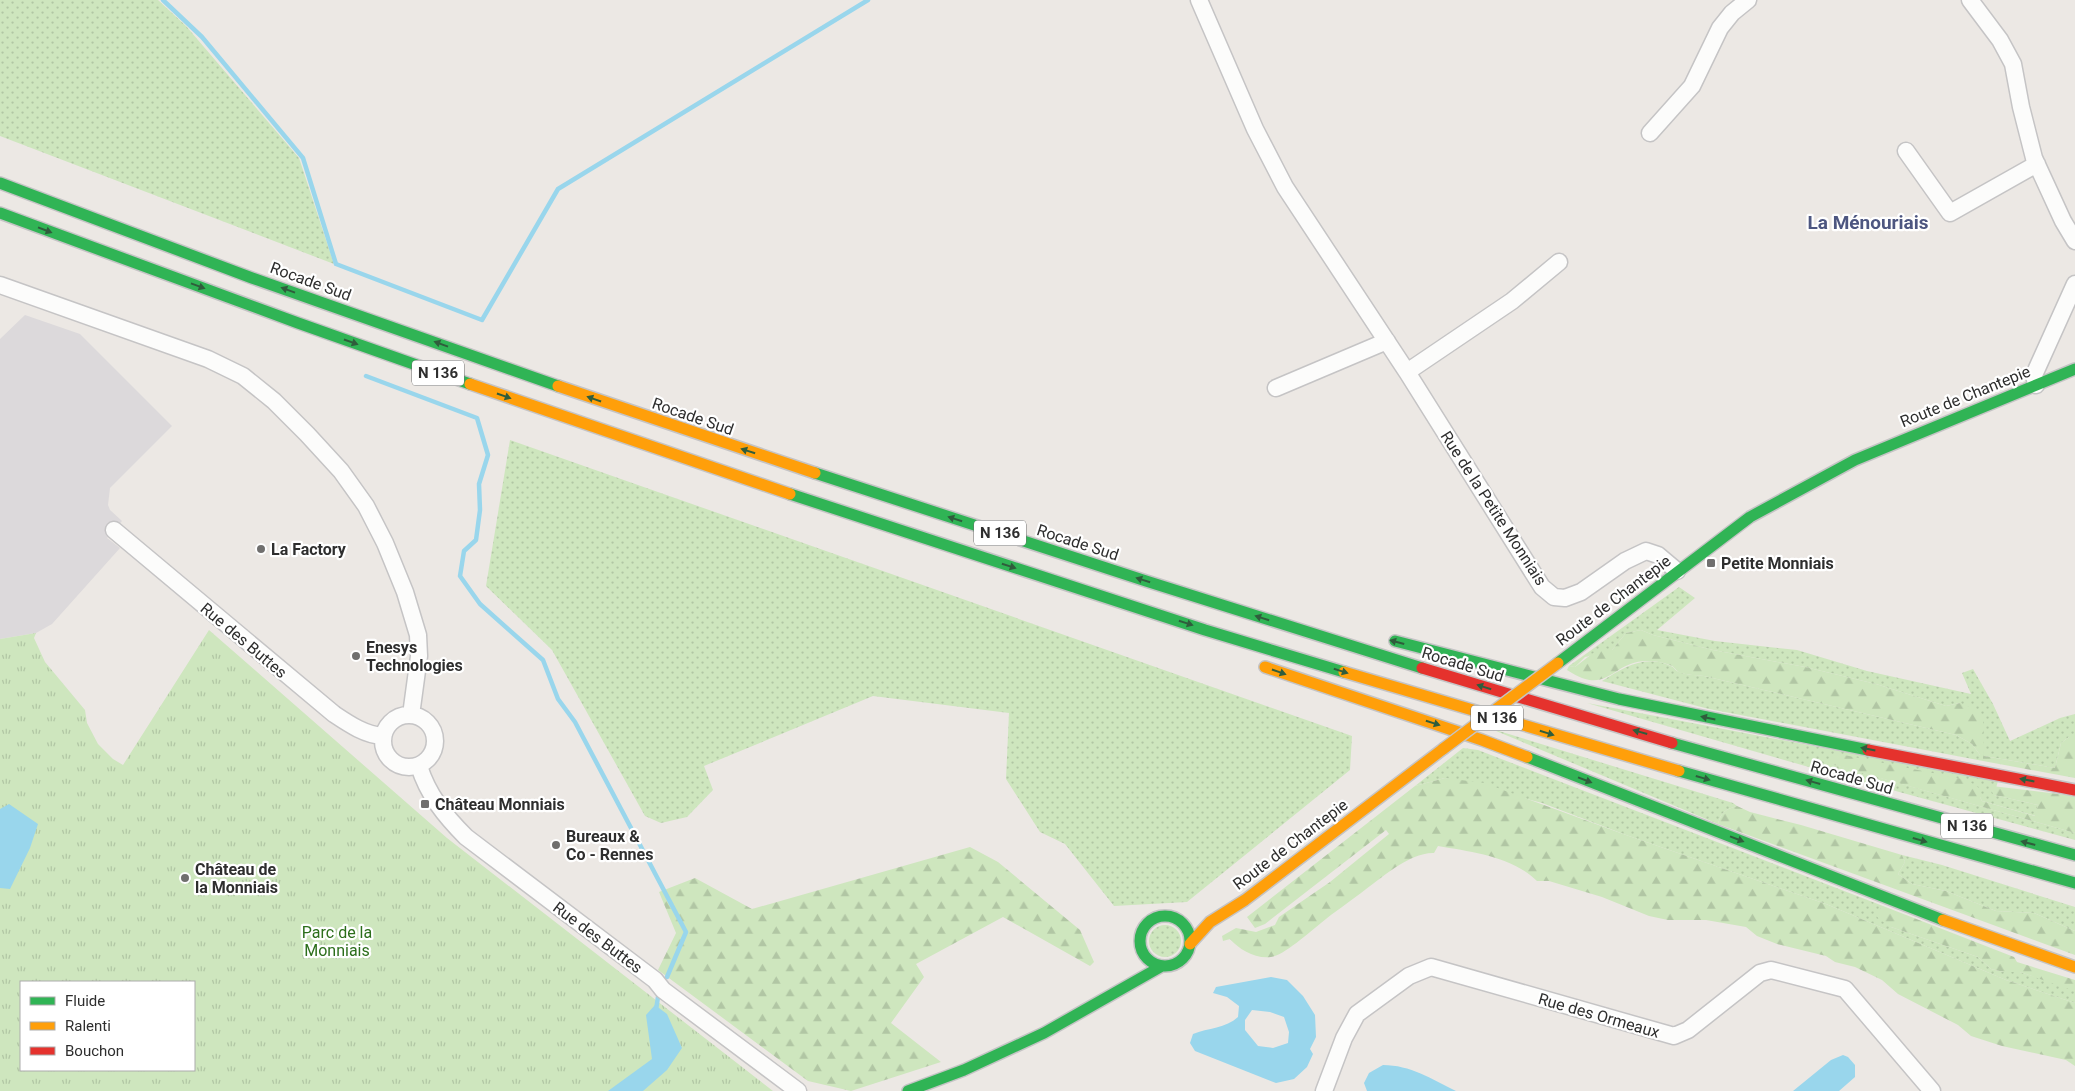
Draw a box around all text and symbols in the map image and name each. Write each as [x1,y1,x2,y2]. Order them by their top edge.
district label: La Ménouriais [1807,211,1929,234]
one-way arrow [38,227,53,234]
street label: Rocade Sud [268,258,354,305]
one-way arrow [191,282,206,290]
one-way arrow [280,286,295,293]
one-way arrow [343,339,358,346]
one-way arrow [433,340,448,347]
road number: N 136 [412,360,464,386]
street label: Route de Chantepie [1897,362,2033,431]
one-way arrow [497,392,512,400]
one-way arrow [586,394,601,402]
street label: Rocade Sud [650,394,736,439]
street label: Rue de la Petite Monniais [1437,428,1551,589]
one-way arrow [740,447,755,455]
one-way arrow [947,515,962,523]
road number: N 136 [974,520,1026,546]
street label: Rocade Sud [1035,520,1121,565]
place label: La Factory [271,540,347,559]
marker: La Factory [255,543,267,555]
street label: Route de Chantepie [1552,551,1674,650]
place label: Petite Monniais [1721,554,1834,573]
marker: Petite Monniais [1705,557,1717,569]
one-way arrow [1001,562,1016,570]
one-way arrow [1135,576,1150,583]
street label: Rue des Buttes [197,599,291,682]
one-way arrow [1254,614,1269,622]
one-way arrow [1179,620,1194,628]
one-way arrow [1390,637,1405,645]
place label: Enesys Technologies [366,638,463,675]
street label: Rocade Sud [1419,643,1506,686]
marker: Enesys Technologies [350,650,362,662]
one-way arrow [1272,668,1287,676]
one-way arrow [1334,668,1349,676]
one-way arrow [1476,683,1491,690]
road number: N 136 [1471,706,1523,730]
one-way arrow [1701,714,1716,722]
one-way arrow [1426,720,1441,728]
one-way arrow [1632,728,1647,736]
one-way arrow [1540,730,1555,738]
one-way arrow [1859,745,1875,753]
street label: Rocade Sud [1808,757,1895,798]
one-way arrow [1696,775,1711,783]
one-way arrow [2019,776,2035,784]
one-way arrow [1578,777,1593,785]
one-way arrow [1805,778,1820,786]
place label: Château Monniais [435,795,565,814]
street label: Route de Chantepie [1229,795,1351,894]
marker: Château Monniais [419,798,431,810]
road number: N 136 [1941,814,1993,838]
place label: Bureaux & Co - Rennes [566,827,653,864]
one-way arrow [1730,835,1745,843]
one-way arrow [1912,836,1927,844]
one-way arrow [2020,838,2035,846]
marker: Bureaux & Co - Rennes [550,839,562,851]
place label: Château de la Monniais [195,860,278,897]
marker: Château de la Monniais [179,872,191,884]
street label: Rue des Buttes [549,898,646,977]
park label: Parc de la Monniais [302,923,372,960]
legend [20,981,195,1071]
street label: Rue des Ormeaux [1536,989,1662,1042]
text: Fluide [65,992,105,1010]
text: Ralenti [65,1017,111,1035]
text: Bouchon [65,1042,124,1060]

